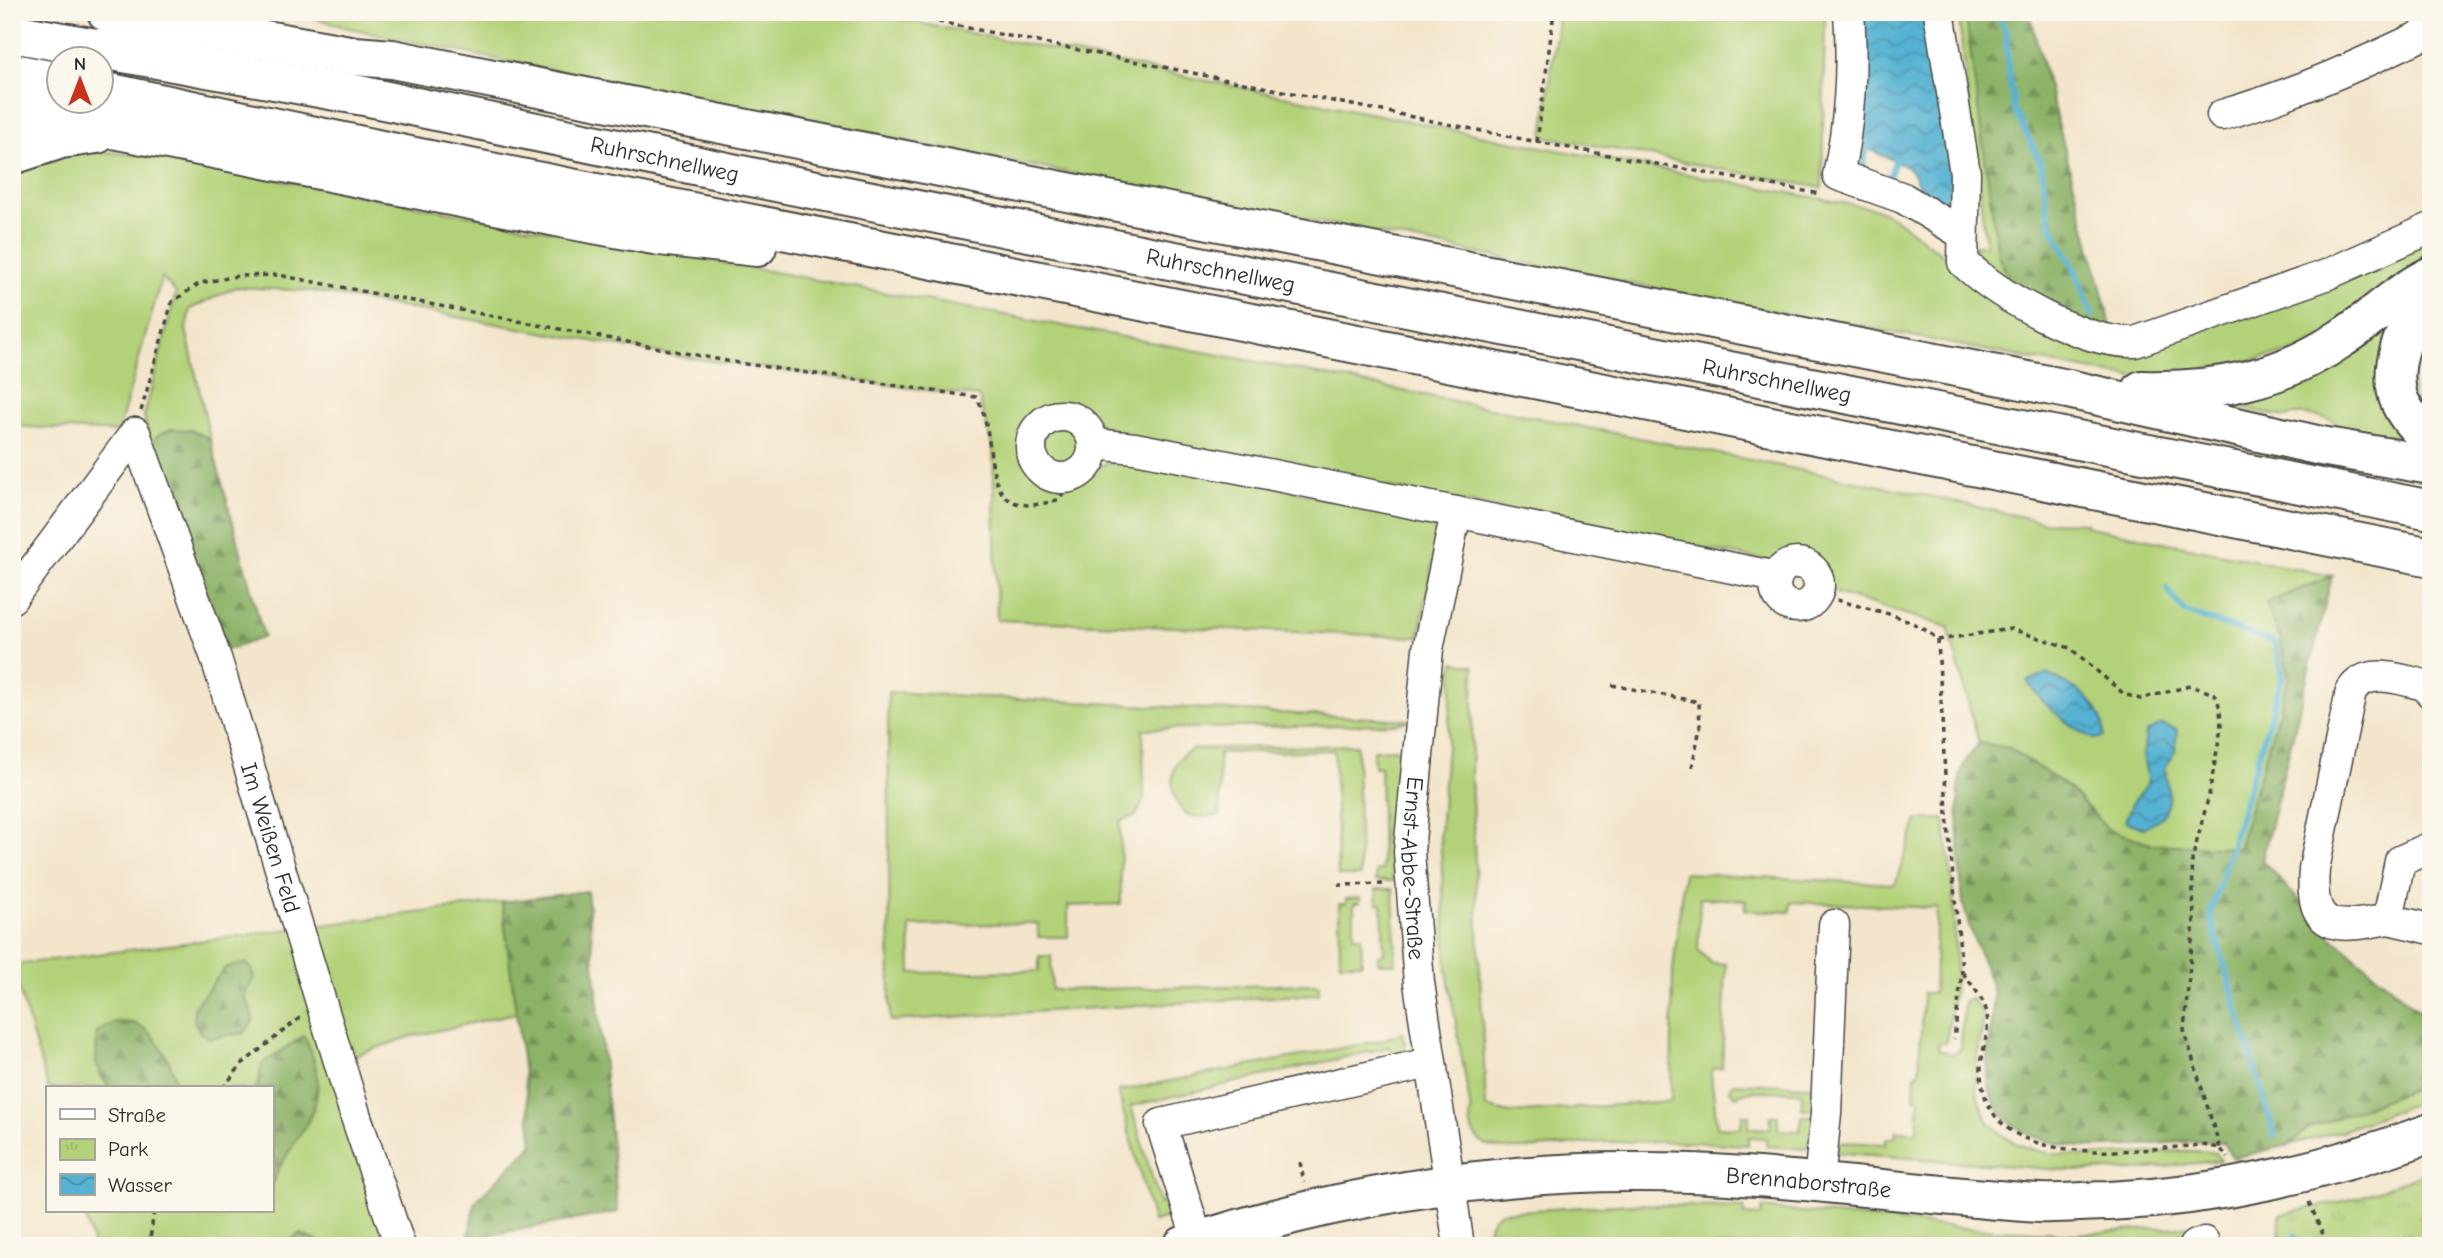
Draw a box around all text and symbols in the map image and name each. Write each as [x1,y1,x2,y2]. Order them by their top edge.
north arrow [46,46,116,116]
text: N [74,53,86,75]
street label: Ruhrschnellweg [588,131,742,188]
street label: Ruhrschnellweg [1144,243,1298,299]
street label: Ruhrschnellweg [1700,353,1854,409]
street label: Im Weißen Feld [235,759,306,916]
street label: Ernst-Abbe-Straße [1395,776,1430,961]
legend [46,1086,273,1212]
text: Straße [108,1103,166,1127]
text: Park [108,1137,148,1161]
street label: Brennaborstraße [1725,1162,1893,1204]
text: Wasser [108,1173,173,1197]

